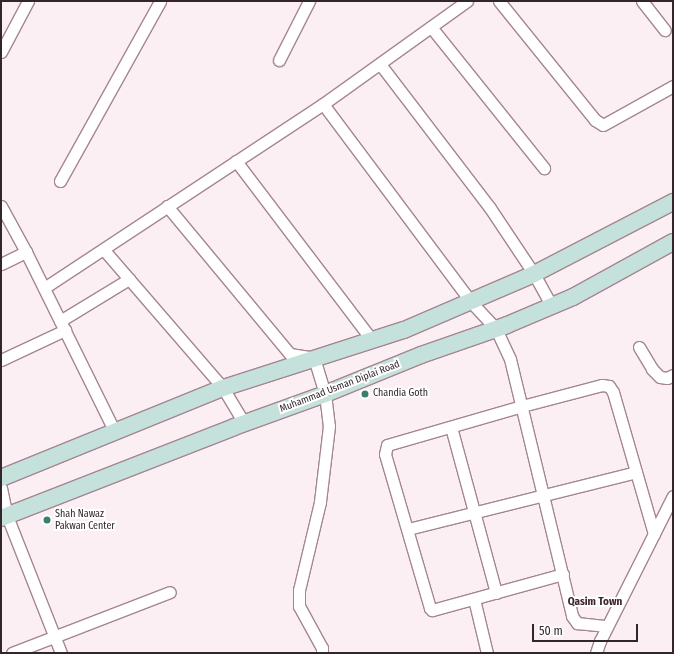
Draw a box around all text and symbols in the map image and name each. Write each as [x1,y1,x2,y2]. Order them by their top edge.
street label: Muhammad Usman Diplai Road [278,359,402,415]
place label: Chandia Goth [373,388,428,400]
marker: Chandia Goth [360,389,370,399]
place label: Shah Nawaz Pakwan Center [55,508,115,532]
marker: Shah Nawaz Pakwan Center [42,515,52,525]
district label: Qasim Town [568,595,622,609]
scale bar [534,616,640,642]
text: 50 m [539,624,563,638]

